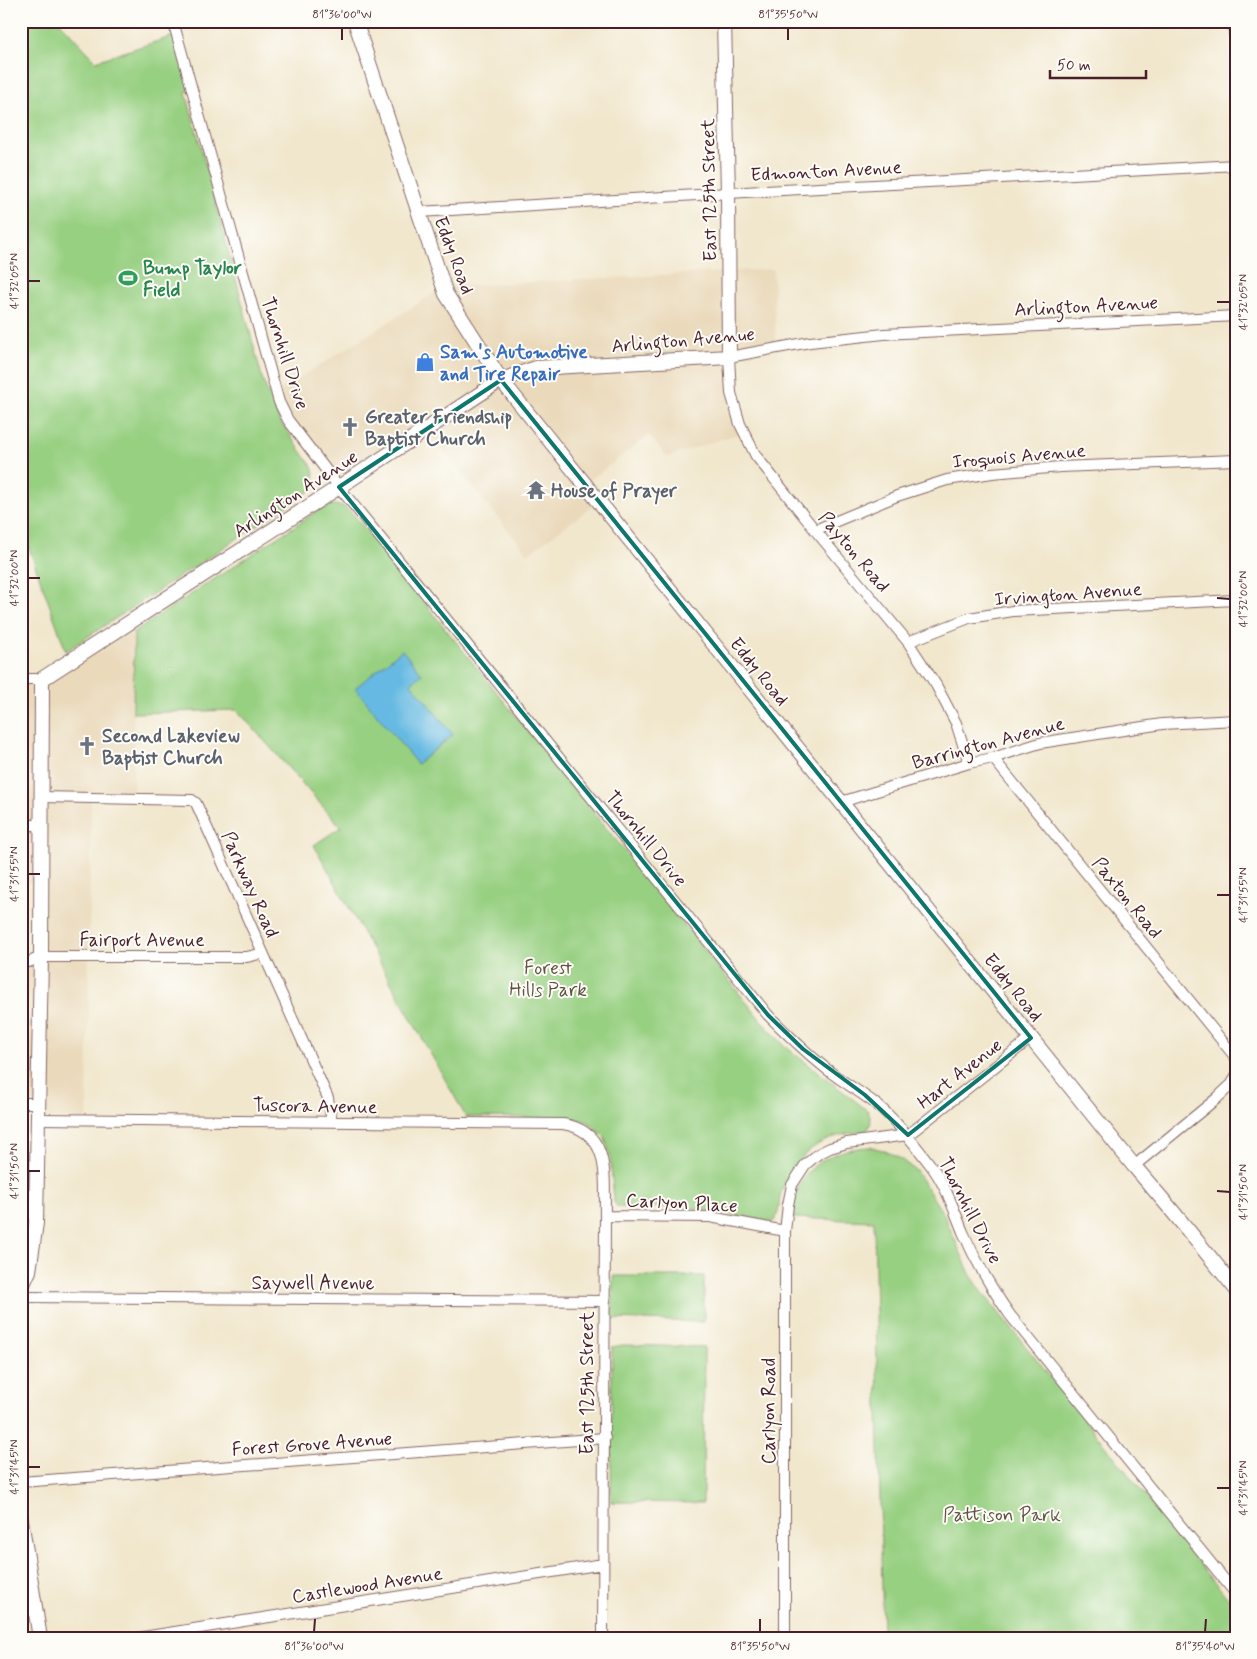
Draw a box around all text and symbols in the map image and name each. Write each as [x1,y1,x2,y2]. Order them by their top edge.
text: 81°36'00"W [312,7,372,23]
text: 81°35'50"W [758,7,818,23]
scale bar [1050,48,1146,80]
text: 50 m [1057,56,1091,76]
street label: East 125th Street [696,118,723,262]
street label: Edmonton Avenue [750,155,902,188]
street label: Eddy Road [427,213,480,298]
text: 41°32'05"N [7,253,23,309]
place label: Bump Taylor Field [143,256,242,303]
sports icon: Bump Taylor Field [117,267,139,289]
text: 41°32'05"N [1236,274,1252,330]
street label: Arlington Avenue [1014,290,1159,326]
street label: Thornhill Drive [255,294,315,413]
street label: Arlington Avenue [610,322,756,362]
place label: Sam's Automotive and Tire Repair [440,340,588,387]
shop icon: Sam's Automotive and Tire Repair [414,351,436,373]
place label: Greater Friendship Baptist Church [365,405,512,452]
church icon: Greater Friendship Baptist Church [339,416,361,438]
street label: Iroquois Avenue [952,438,1087,475]
street label: Arlington Avenue [229,445,365,546]
temple icon: House of Prayer [525,479,547,501]
place label: House of Prayer [551,479,678,505]
street label: Payton Road [813,506,895,598]
text: 41°32'00"N [7,550,23,606]
text: 41°32'00"N [1236,571,1252,627]
street label: Irvington Avenue [993,577,1143,613]
street label: Eddy Road [724,632,794,711]
street label: Barrington Avenue [909,711,1068,779]
place label: Second Lakeview Baptist Church [102,724,240,771]
church icon: Second Lakeview Baptist Church [76,735,98,757]
street label: Thornhill Drive [599,786,692,892]
street label: Parkway Road [215,827,284,942]
text: 41°31'55"N [7,846,23,902]
street label: Paxton Road [1086,852,1168,944]
text: 41°31'55"N [1236,867,1252,923]
street label: Fairport Avenue [79,928,205,953]
street label: Eddy Road [978,948,1048,1027]
park label: Forest Hills Park [509,956,587,1003]
street label: Hart Avenue [912,1033,1008,1115]
street label: Tuscora Avenue [253,1093,377,1120]
text: 41°31'50"N [7,1143,23,1199]
street label: Thornhill Drive [932,1153,1007,1268]
text: 41°31'50"N [1236,1164,1252,1220]
street label: Carlyon Place [625,1188,738,1220]
street label: Saywell Avenue [252,1271,374,1296]
street label: East 125th Street [575,1311,600,1455]
street label: Carlyon Road [757,1358,783,1464]
street label: Forest Grove Avenue [231,1426,393,1463]
text: 41°31'45"N [7,1439,23,1495]
text: 41°31'45"N [1236,1460,1252,1516]
park label: Pattison Park [943,1503,1061,1528]
street label: Castlewood Avenue [290,1561,444,1610]
text: 81°36'00"W [284,1639,344,1655]
text: 81°35'50"W [730,1639,790,1655]
text: 81°35'40"W [1175,1639,1235,1655]

